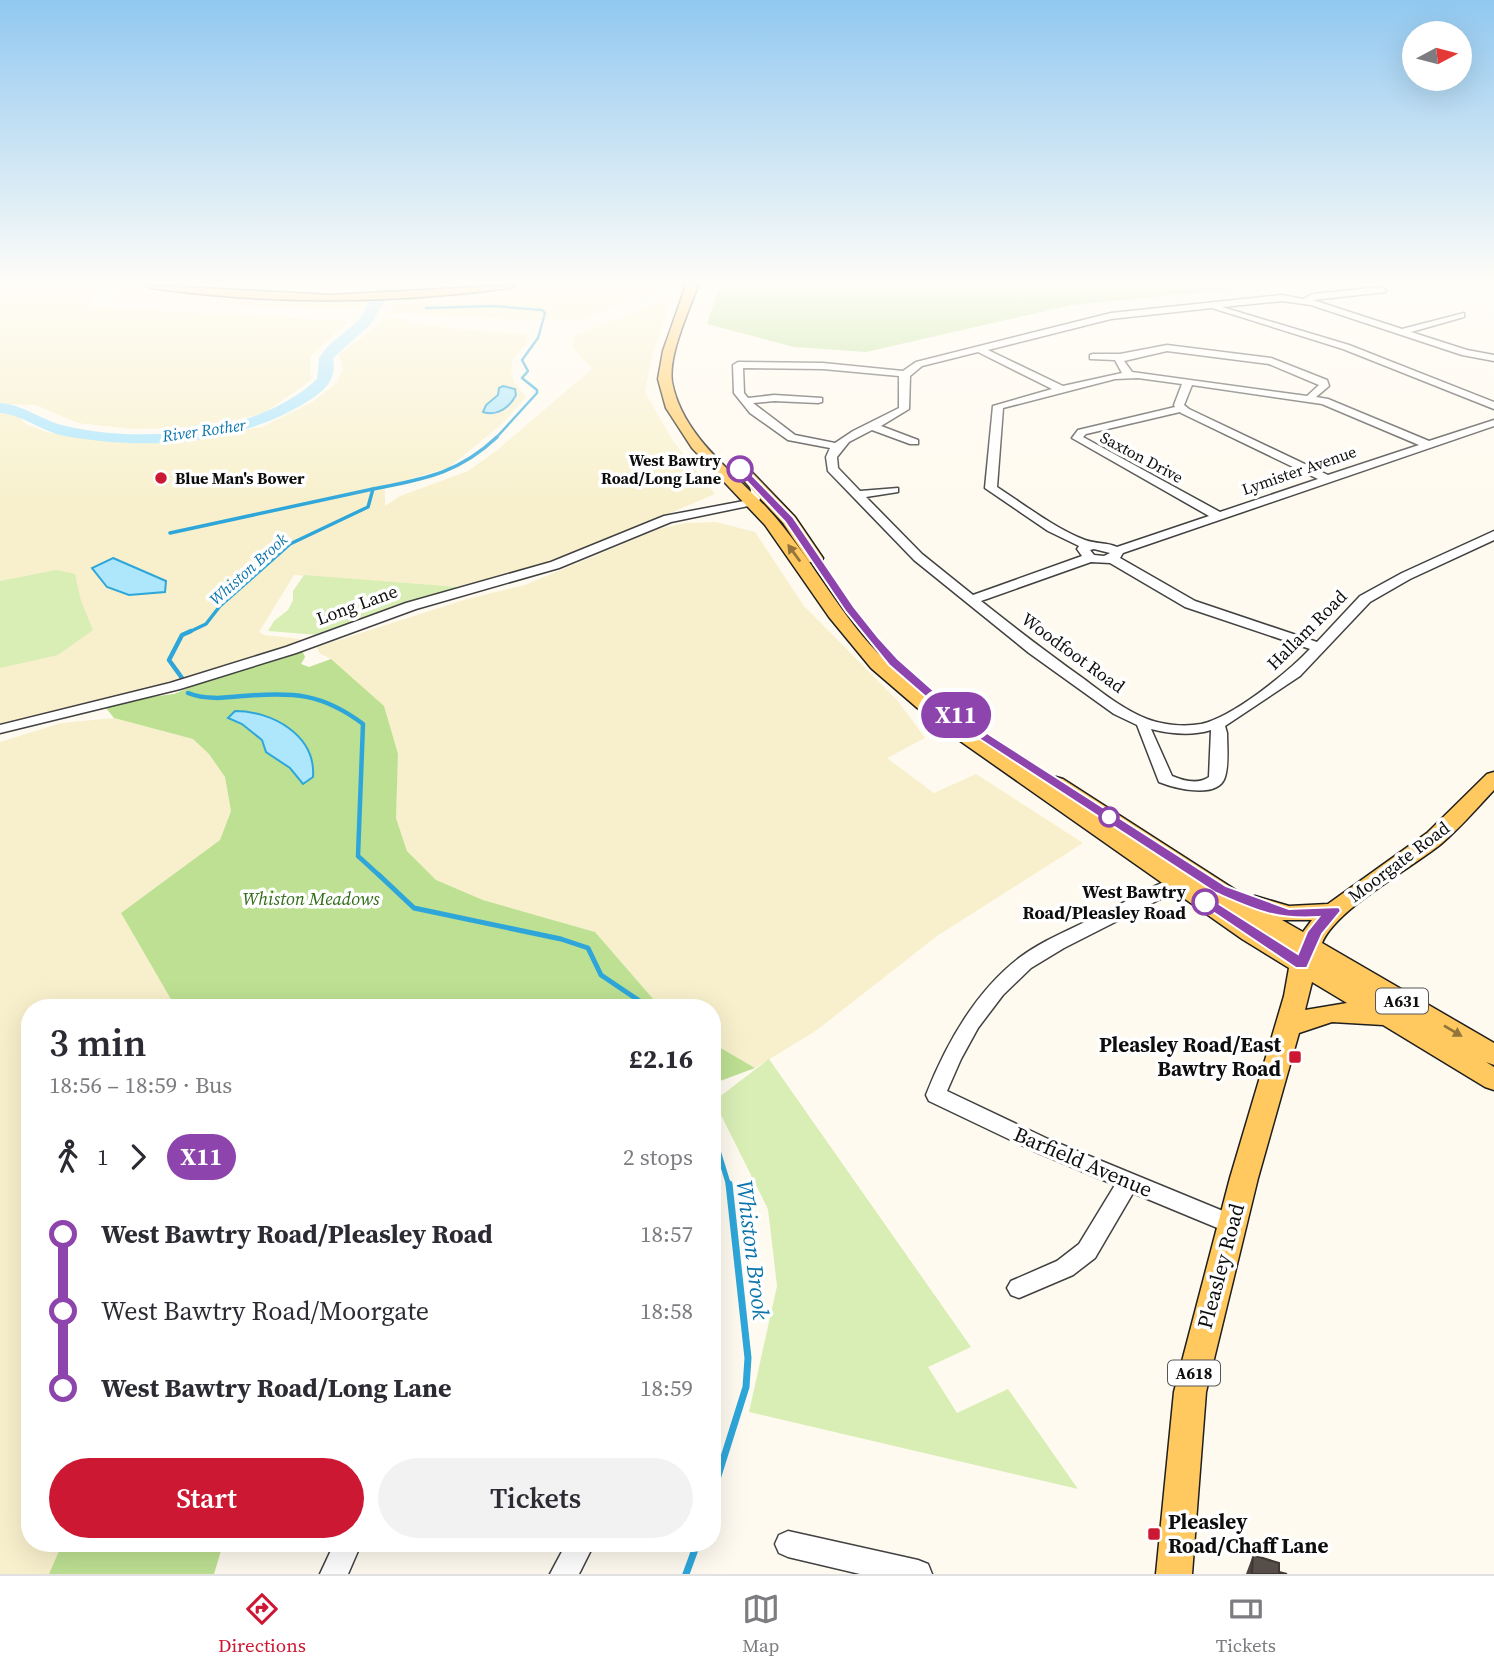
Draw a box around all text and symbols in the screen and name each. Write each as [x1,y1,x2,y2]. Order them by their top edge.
north arrow [1402,21,1472,91]
map controls [1402,21,1472,91]
water label: River Rother [160,413,248,447]
street label: Saxton Drive [1097,426,1187,488]
street label: Lymister Avenue [1239,440,1359,500]
place label: West Bawtry Road/Long Lane [601,449,721,489]
marker: West Bawtry Road/Long Lane [727,456,753,482]
place label: Blue Man's Bower [175,467,305,489]
marker: Blue Man's Bower [153,470,169,486]
water label: Whiston Brook [204,528,292,610]
one-way arrow [787,544,801,562]
street label: Long Lane [313,578,401,631]
street label: Hallam Road [1261,584,1352,675]
street label: Woodfoot Road [1016,606,1130,699]
line badge: X11 [916,692,996,738]
text: X11 [935,698,977,731]
unlabelled marker [1099,807,1119,827]
street label: Moorgate Road [1343,815,1455,908]
place label: West Bawtry Road/Pleasley Road [1023,879,1186,925]
park label: Whiston Meadows [243,886,380,911]
marker: West Bawtry Road/Pleasley Road [1192,889,1218,915]
road number: A631 [1376,988,1428,1014]
text: 3 min [49,1017,147,1069]
one-way arrow [1444,1025,1463,1037]
place label: Pleasley Road/East Bawtry Road [1099,1030,1282,1083]
text: £2.16 [629,1041,693,1077]
marker: Pleasley Road/East Bawtry Road [1287,1049,1303,1065]
text: 18:56 – 18:59 · Bus [49,1069,232,1101]
street label: Barfield Avenue [1009,1119,1157,1204]
icon: walk [49,1138,87,1176]
icon: forward [119,1138,157,1176]
text: X11 [181,1140,222,1173]
text: 1 [97,1141,109,1173]
text: 2 stops [623,1141,693,1173]
water label: Whiston Brook [729,1178,777,1322]
street label: Pleasley Road [1190,1200,1251,1332]
text: West Bawtry Road/Pleasley Road [101,1216,493,1252]
text: 18:57 [640,1218,693,1250]
text: West Bawtry Road/Moorgate [101,1293,429,1329]
text: 18:58 [640,1295,693,1327]
road number: A618 [1168,1360,1220,1386]
text: West Bawtry Road/Long Lane [101,1370,452,1406]
text: 18:59 [640,1372,693,1404]
button: Start [49,1458,364,1538]
button: Tickets [378,1458,693,1538]
place label: Pleasley Road/Chaff Lane [1168,1507,1328,1560]
marker: Pleasley Road/Chaff Lane [1146,1526,1162,1542]
tab: Directions [218,1590,306,1658]
tab: Map [742,1590,780,1658]
tab: Tickets [1216,1590,1276,1658]

